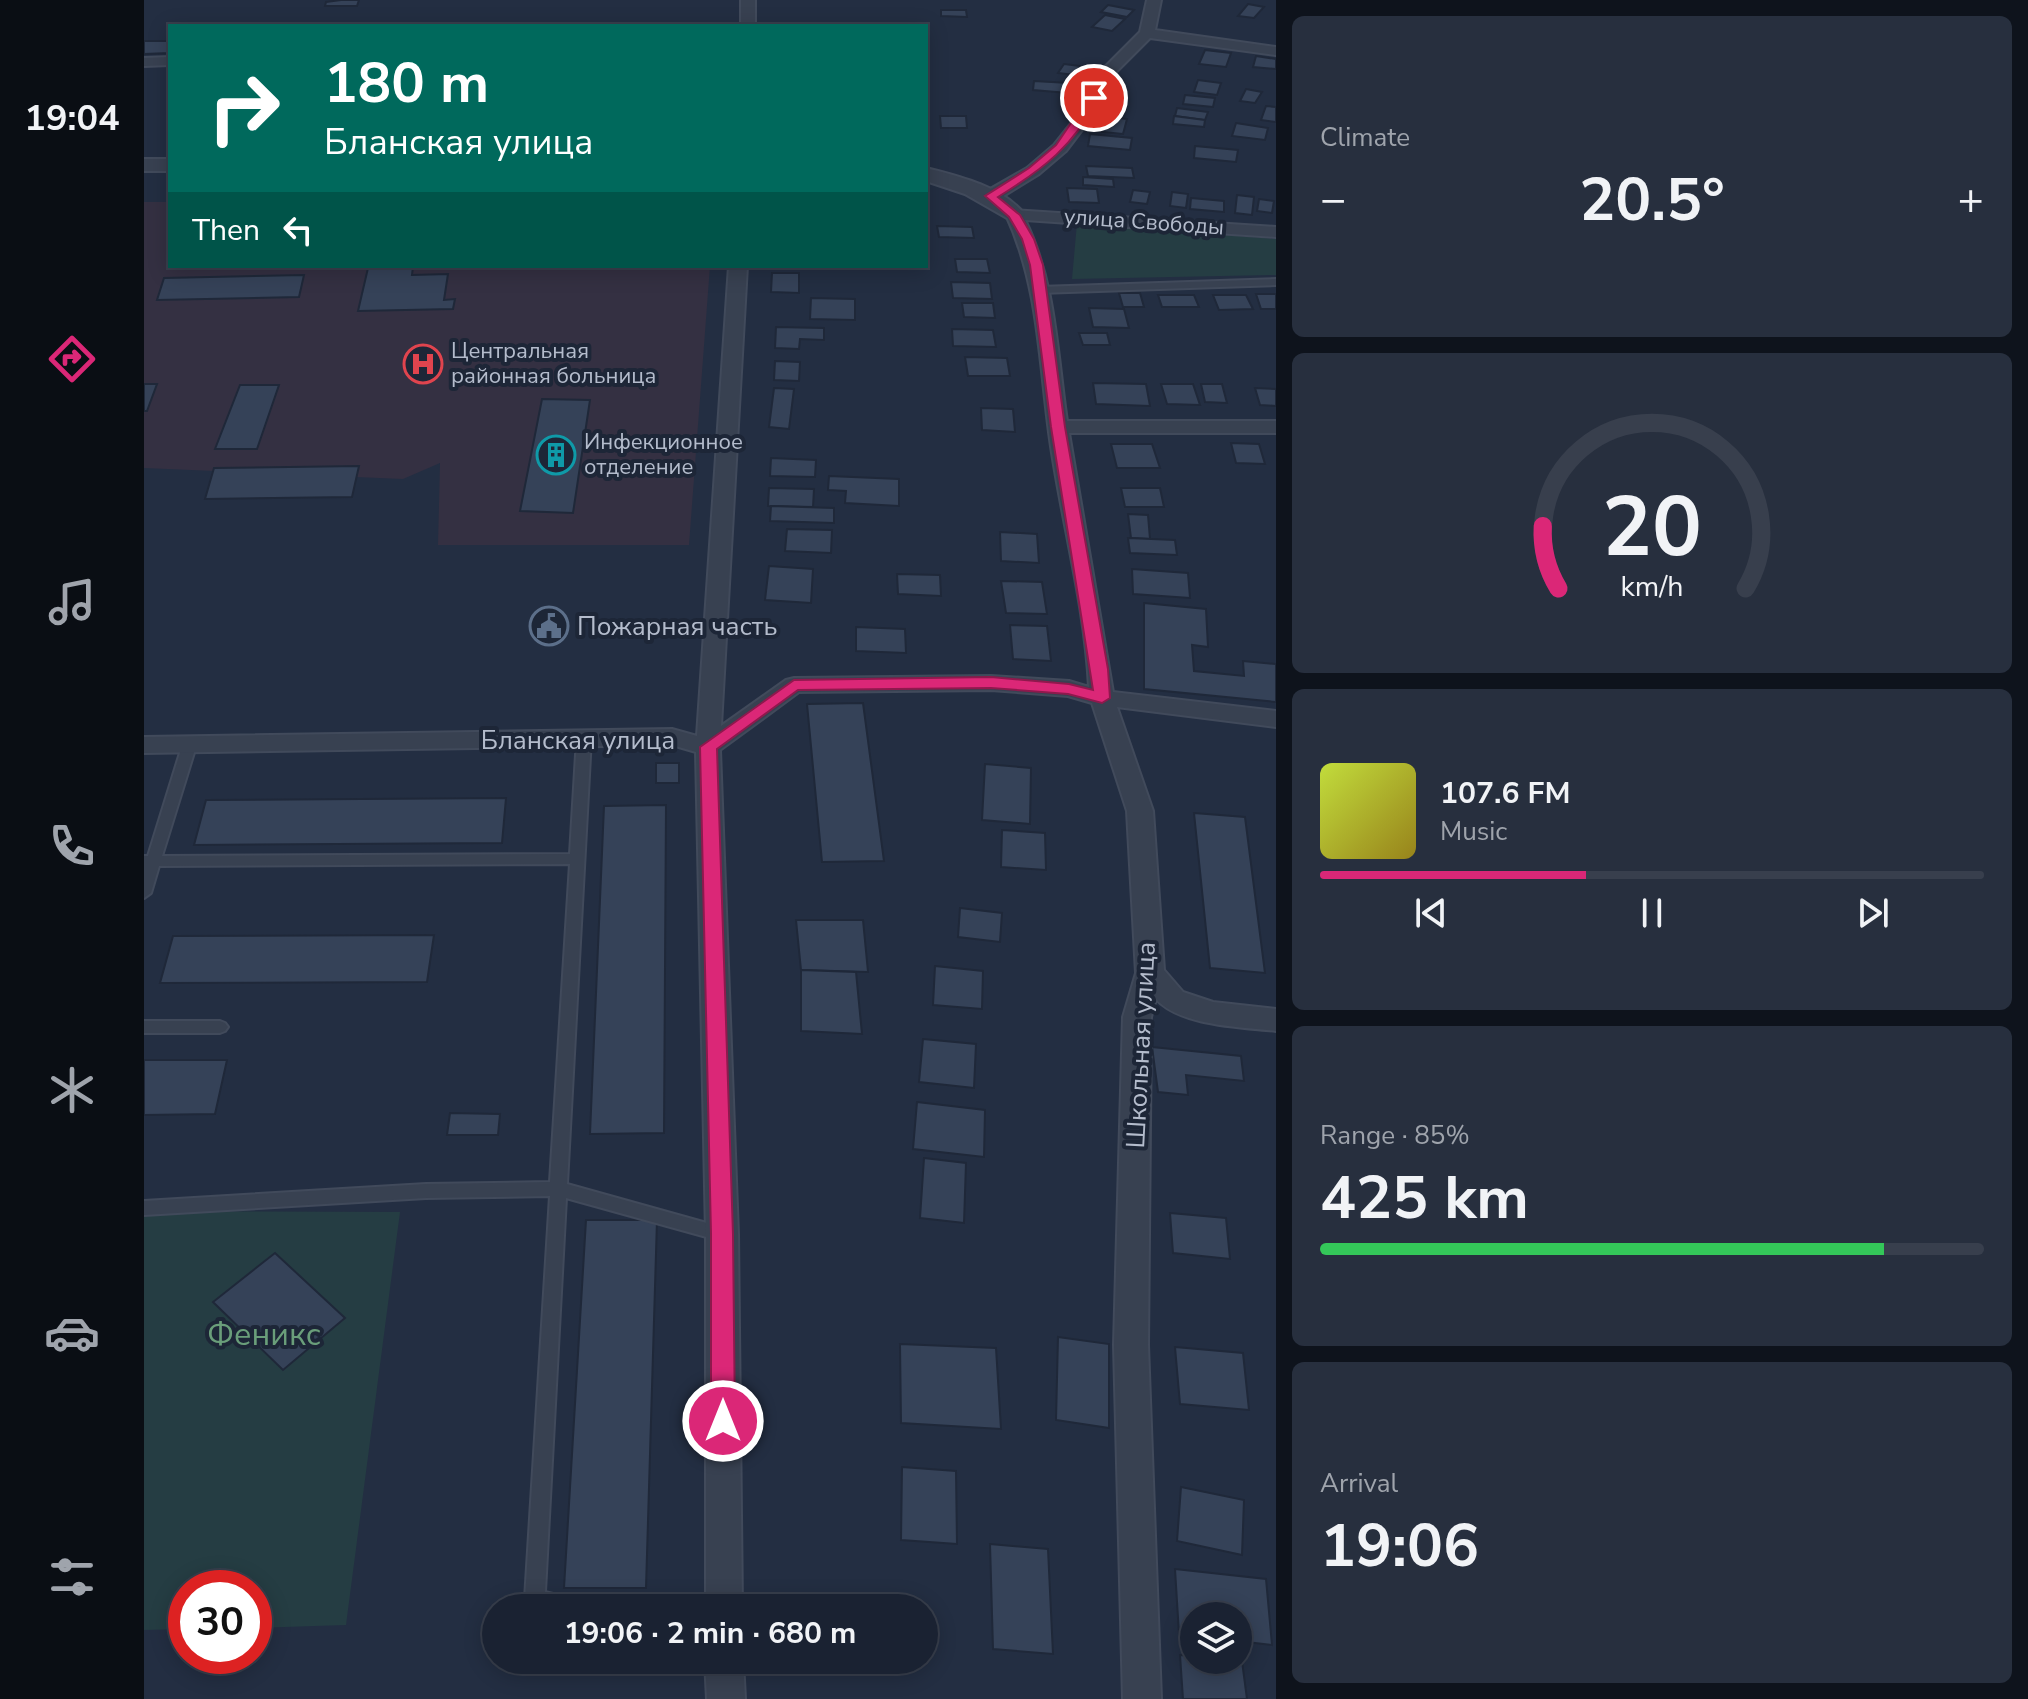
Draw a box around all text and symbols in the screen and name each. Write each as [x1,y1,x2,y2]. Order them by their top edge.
text: 180 m [324,45,489,122]
icon: right [192,56,296,160]
pin [1060,64,1128,132]
icon: arrive [1072,76,1116,120]
text: 19:04 [24,94,120,143]
text: Бланская улица [324,118,593,167]
text: Climate [1320,120,1410,155]
text: 20.5° [1579,159,1725,241]
text: − [1320,170,1346,230]
text: + [1958,170,1984,230]
street label: улица Свободы [1063,201,1225,243]
icon: left [276,208,320,252]
text: Then [192,210,260,251]
icon: directions [44,331,100,387]
place label: Центральная районная больница [451,336,656,391]
hospital icon: Центральная районная больница [402,343,444,385]
place label: Инфекционное отделение [584,427,743,482]
building icon: Инфекционное отделение [535,434,577,476]
text: 20 [1602,470,1702,583]
text: km/h [1621,567,1683,606]
icon: music [44,574,100,630]
public building icon: Пожарная часть [528,605,570,647]
place label: Пожарная часть [577,609,777,644]
street label: Бланская улица [481,723,675,758]
text: 107.6 FM [1440,773,1570,814]
text: Music [1440,814,1507,849]
icon: phone [44,818,100,874]
icon: previous [1409,891,1453,935]
icon: pause [1630,891,1674,935]
icon: next [1851,891,1895,935]
street label: Школьная улица [1118,941,1164,1149]
icon: climate [44,1062,100,1118]
text: Range · 85% [1320,1118,1470,1153]
text: 425 km [1320,1157,1529,1239]
icon: car [44,1305,100,1361]
park label: Феникс [207,1313,321,1356]
position arrow [681,1379,765,1463]
text: Arrival [1320,1466,1398,1501]
text: 19:06 [1320,1505,1479,1587]
icon: filters [44,1549,100,1605]
speed limit sign: 30 [168,1570,272,1674]
map controls [1180,1602,1252,1674]
button: layers [1180,1602,1252,1674]
text: 19:06 · 2 min · 680 m [564,1613,856,1654]

